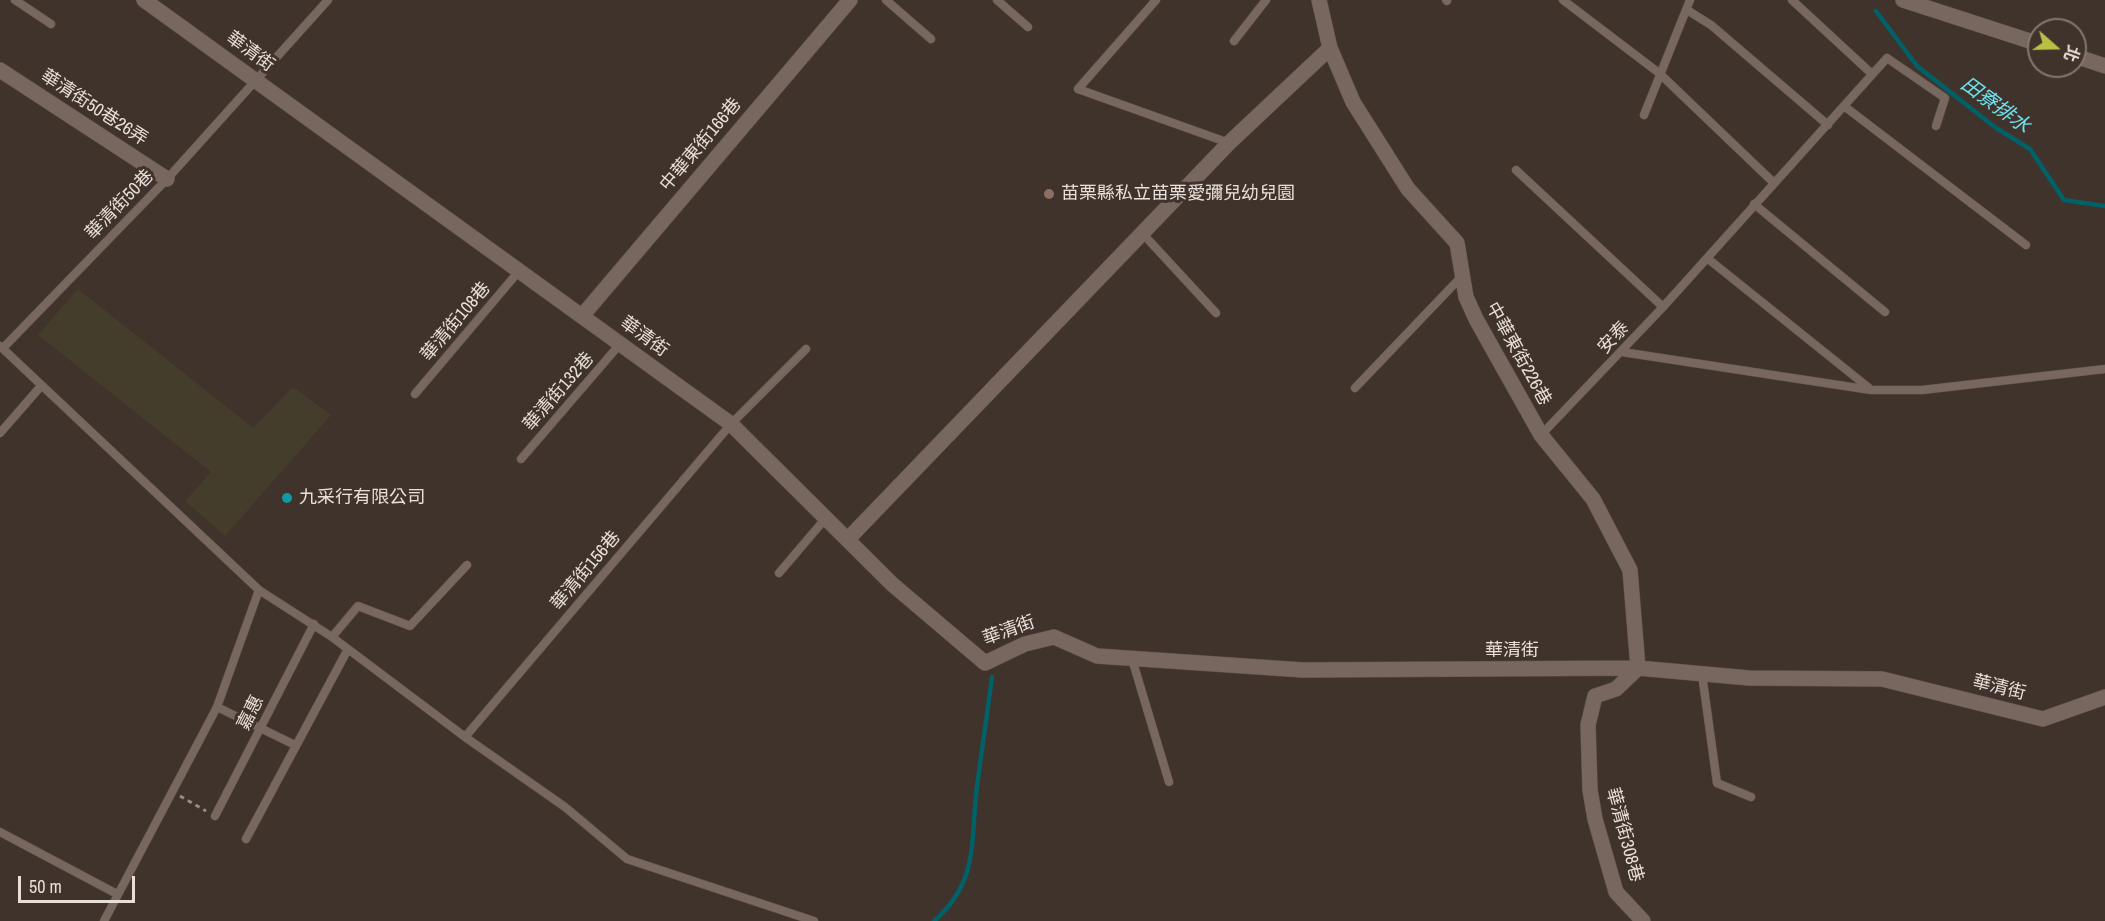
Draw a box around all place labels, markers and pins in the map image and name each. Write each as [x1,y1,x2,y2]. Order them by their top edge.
place label: 苗栗縣私立苗栗愛彌兒幼兒園 [1061,183,1295,205]
marker: 苗栗縣私立苗栗愛彌兒幼兒園 [1042,187,1056,201]
place label: 九采行有限公司 [299,487,425,509]
marker: 九采行有限公司 [280,491,294,505]

